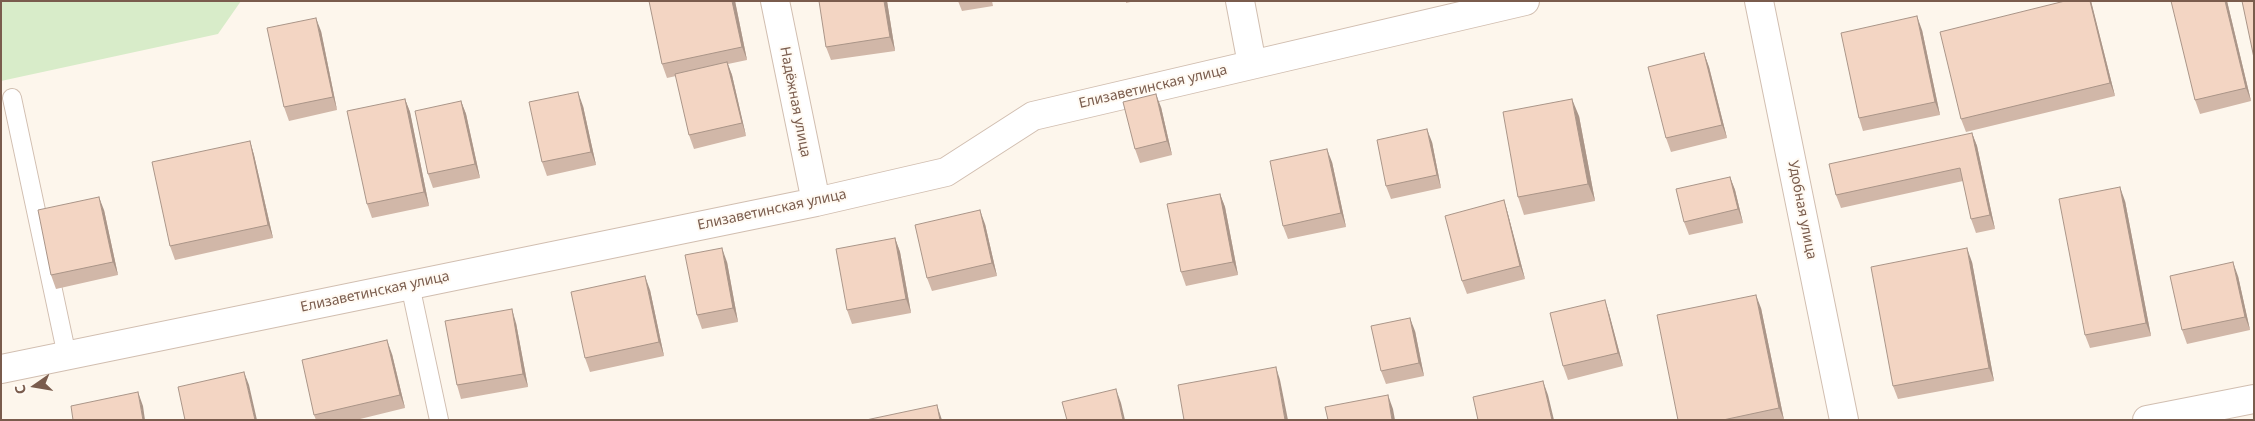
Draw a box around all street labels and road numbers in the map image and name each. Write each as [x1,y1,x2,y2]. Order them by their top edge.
street label: Надёжная улица [776,45,814,159]
street label: Елизаветинская улица [1077,62,1229,112]
street label: Удобная улица [1784,159,1820,261]
street label: Елизаветинская улица [696,186,848,234]
street label: Елизаветинская улица [299,268,451,316]

